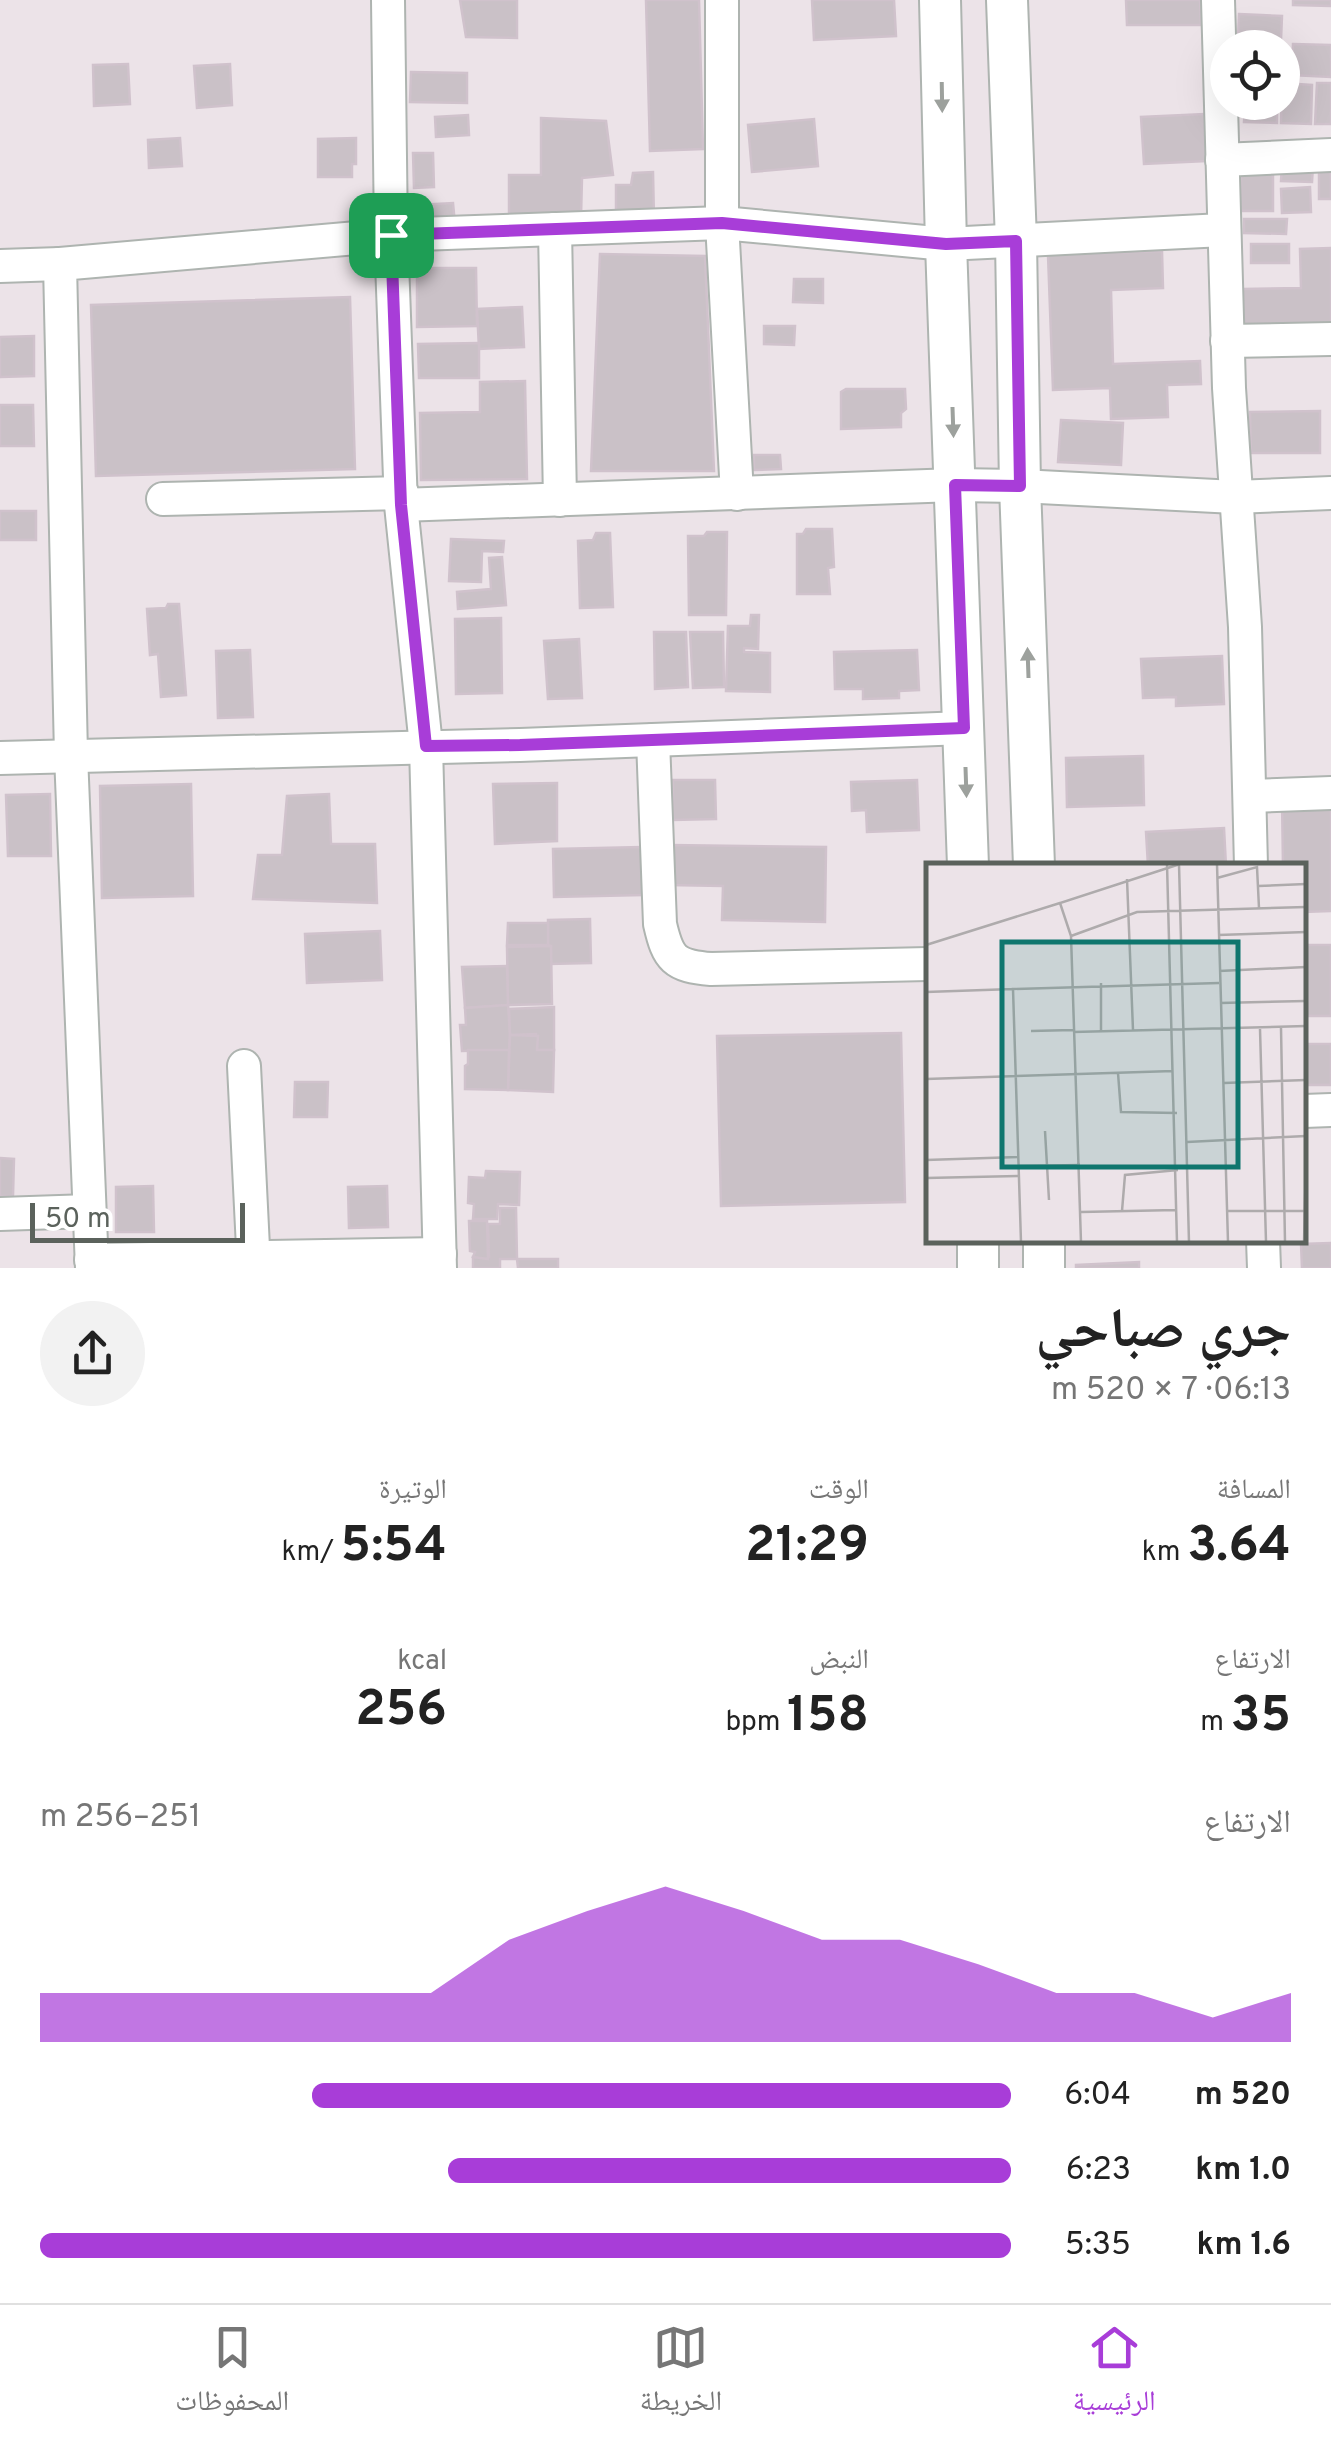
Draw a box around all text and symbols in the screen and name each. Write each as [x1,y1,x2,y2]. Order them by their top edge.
map controls [1210,30,1300,120]
button: locate [1210,30,1300,120]
one-way arrow [935,82,951,114]
pin [349,193,434,278]
icon: arrive [364,208,419,263]
one-way arrow [945,407,961,439]
one-way arrow [1019,647,1035,679]
one-way arrow [958,767,974,799]
inset map [926,863,1306,1243]
scale bar [30,1198,245,1242]
text: 50 m [45,1202,111,1238]
text: جري صباحي [1036,1298,1291,1368]
button: share [40,1301,145,1406]
text: 06:13 · 7 × 520 m [1051,1371,1291,1411]
text: الوتيرة [379,1473,447,1509]
text: الوقت [809,1473,869,1509]
text: المسافة [1217,1473,1291,1509]
text: 5:54 [341,1516,447,1579]
text: 21:29 [745,1516,869,1579]
text: 3.64 [1187,1516,1291,1579]
text: /km [282,1535,341,1571]
text: km [1142,1535,1187,1571]
text: النبض [809,1643,869,1679]
text: الارتفاع [1215,1643,1291,1679]
text: kcal [397,1644,447,1680]
text: 256 [355,1680,447,1743]
text: 158 [787,1686,869,1749]
text: 35 [1230,1686,1291,1749]
text: bpm [725,1705,787,1741]
text: m [1200,1705,1230,1741]
text: 251–256 m [40,1798,201,1838]
text: الارتفاع [1204,1804,1291,1844]
text: 6:04 [1064,2076,1131,2116]
text: 520 m [1195,2076,1291,2116]
text: 6:23 [1066,2151,1131,2191]
text: 1.0 km [1195,2151,1291,2191]
text: 5:35 [1065,2226,1131,2266]
text: 1.6 km [1197,2226,1291,2266]
tab: المحفوظات [175,2320,289,2428]
tab: الخريطة [640,2320,722,2428]
tab: الرئيسية [1073,2320,1156,2428]

